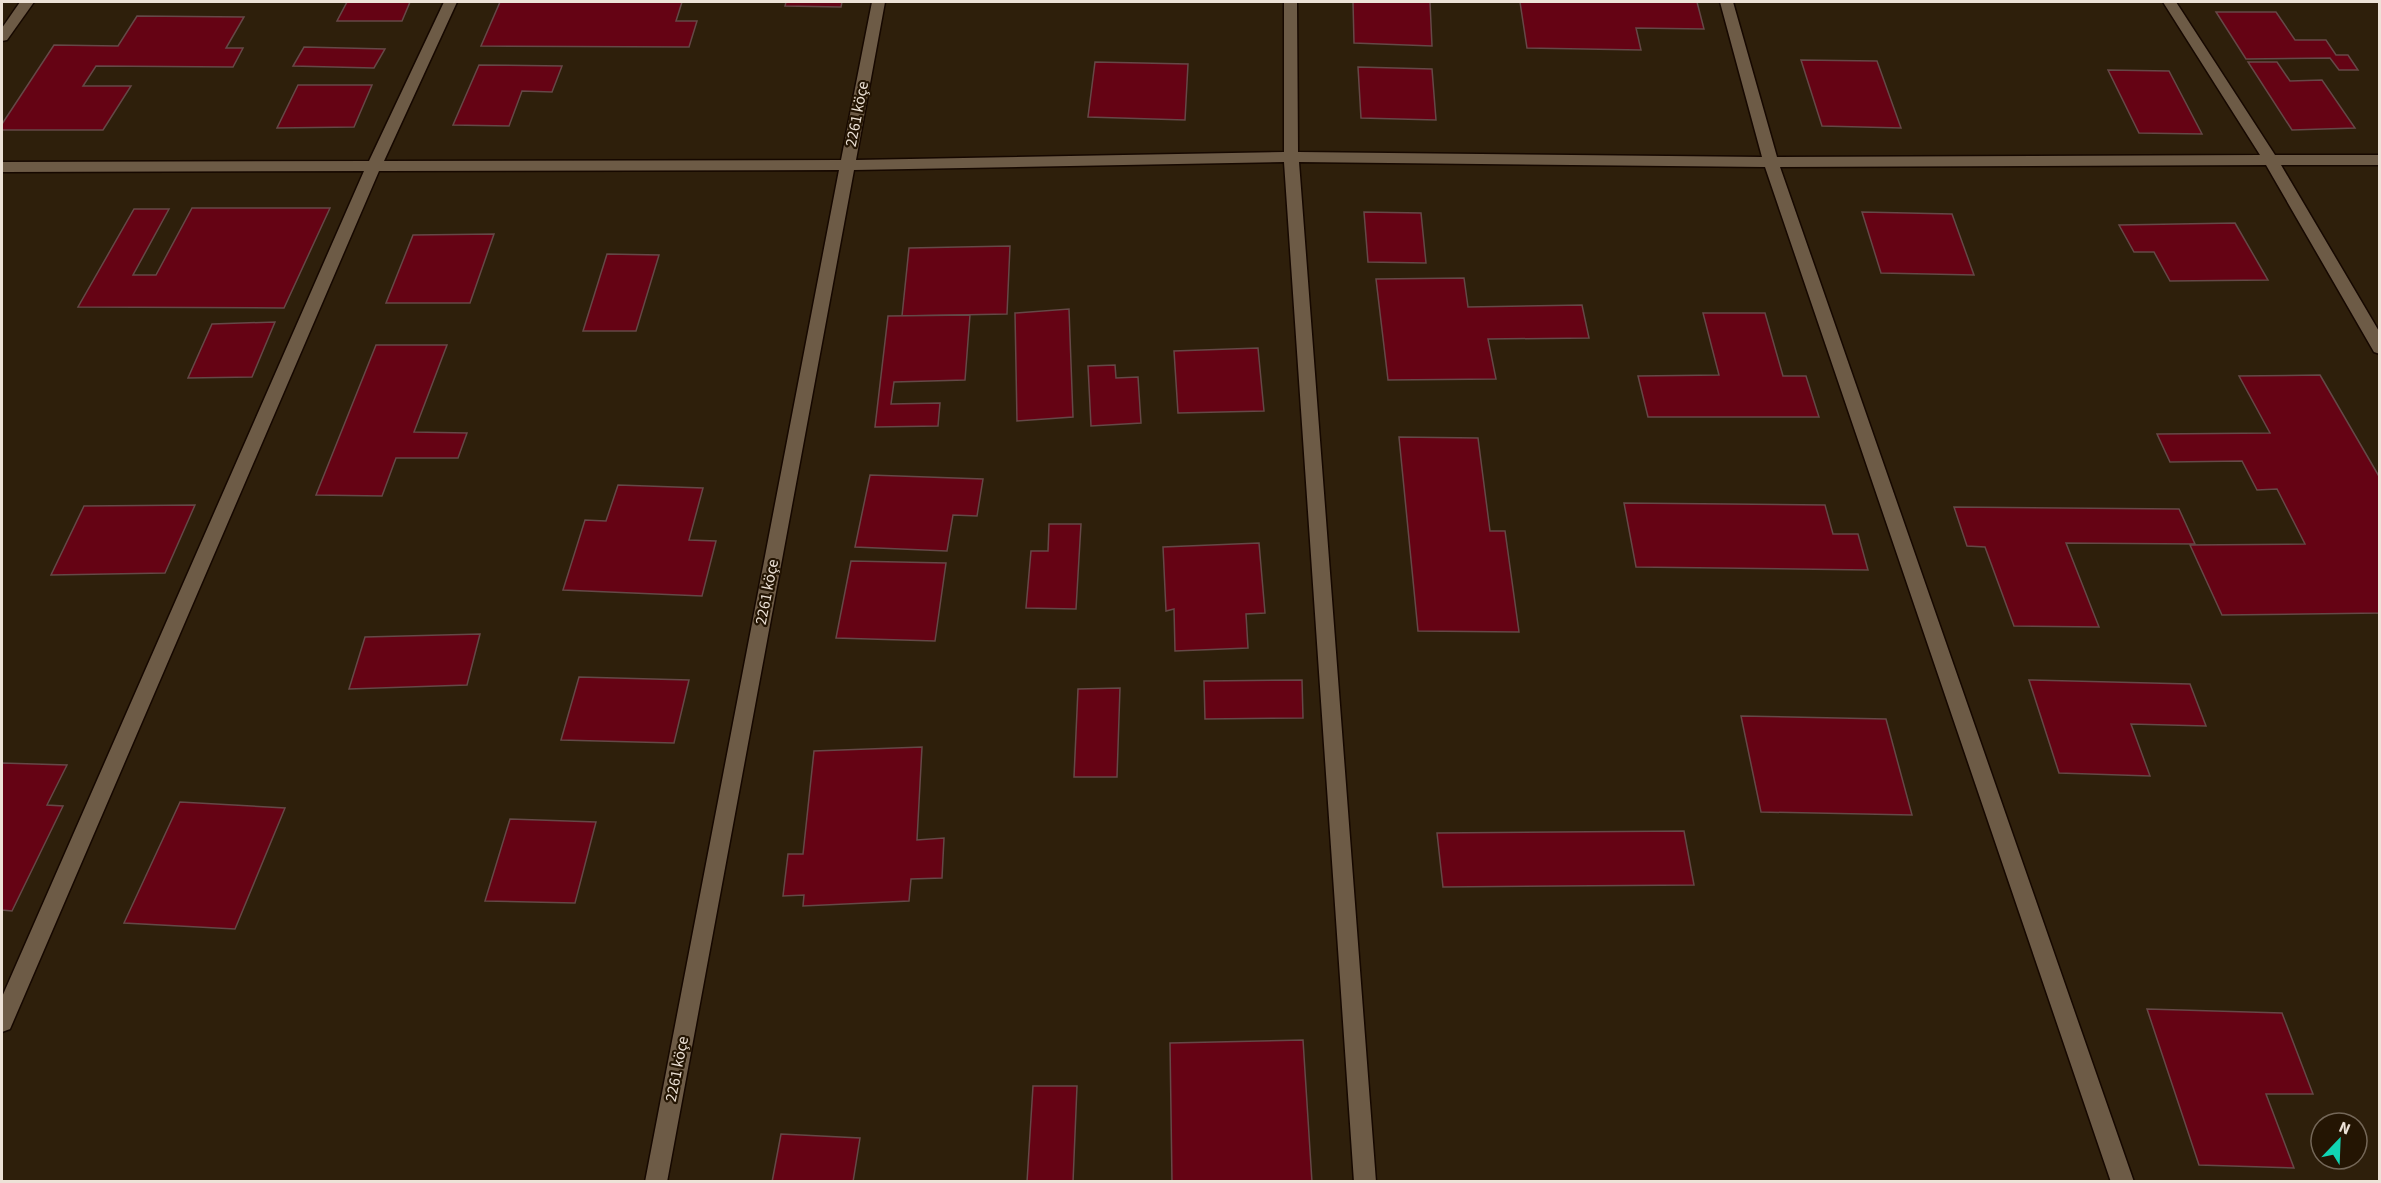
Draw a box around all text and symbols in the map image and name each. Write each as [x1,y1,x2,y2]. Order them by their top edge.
street label: 2261 köçe [840,79,874,149]
street label: 2261 köçe [750,557,784,627]
street label: 2261 köçe [660,1034,694,1104]
north arrow [2309,1111,2369,1171]
text: N [2335,1116,2354,1140]

